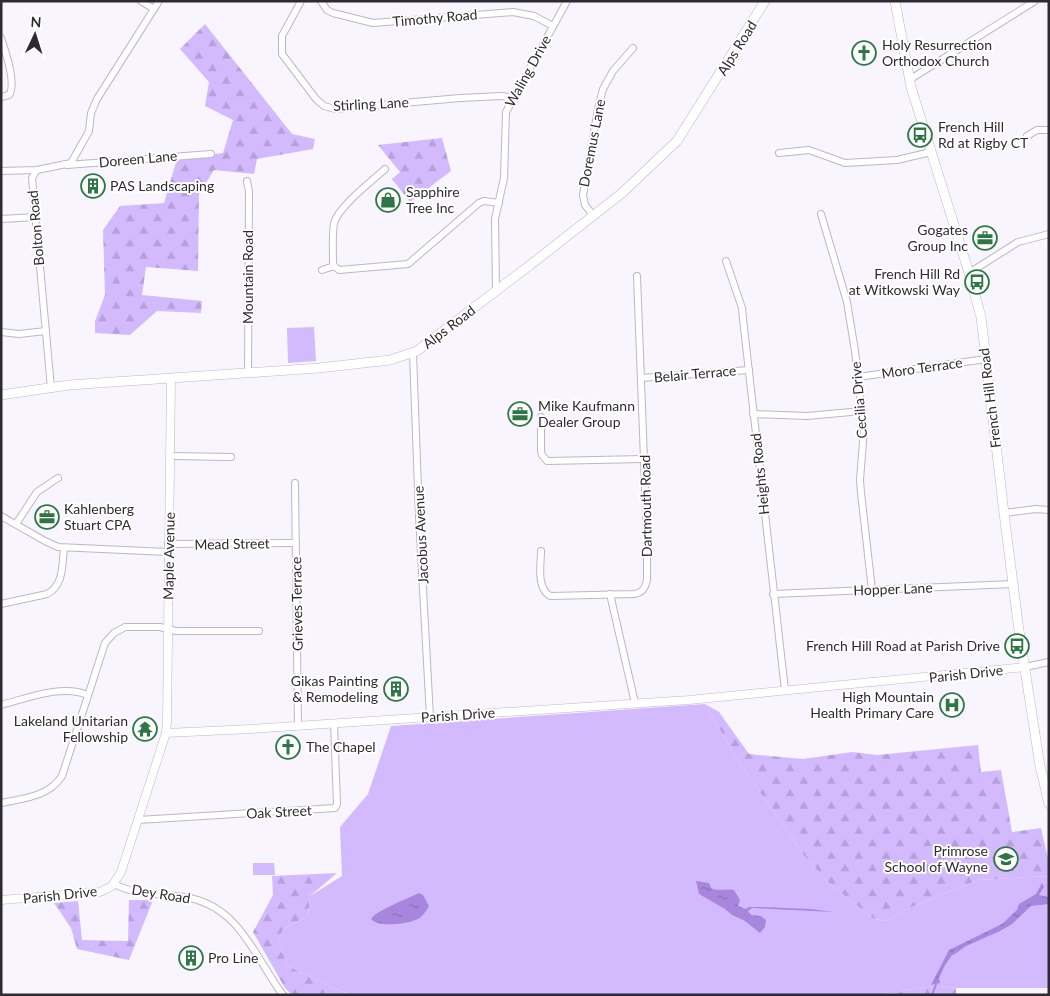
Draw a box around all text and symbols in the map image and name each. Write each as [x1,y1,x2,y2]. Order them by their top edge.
street label: Timothy Road [392,5,478,30]
north arrow [10,10,60,60]
text: N [30,13,42,30]
street label: Alps Road [713,17,760,78]
street label: Waling Drive [501,32,554,110]
place label: Holy Resurrection Orthodox Church [882,36,992,69]
church icon: Holy Resurrection Orthodox Church [851,40,877,66]
street label: Stirling Lane [333,93,409,114]
street label: Doremus Lane [575,98,608,188]
place label: French Hill Rd at Rigby CT [938,118,1029,151]
bus stop icon: French Hill Rd at Rigby CT [907,122,933,148]
street label: Doreen Lane [98,147,178,170]
building icon: PAS Landscaping [80,173,106,199]
place label: PAS Landscaping [110,177,214,194]
place label: Sapphire Tree Inc [406,183,460,216]
shop icon: Sapphire Tree Inc [375,187,401,213]
street label: Bolton Road [24,190,47,266]
place label: Gogates Group Inc [908,221,968,254]
office icon: Gogates Group Inc [972,225,998,251]
street label: Mountain Road [239,230,256,324]
place label: French Hill Rd at Witkowski Way [849,265,961,298]
bus stop icon: French Hill Rd at Witkowski Way [964,269,990,295]
street label: Alps Road [419,301,478,352]
street label: French Hill Road [975,347,1004,449]
street label: Moro Terrace [880,353,964,382]
street label: Belair Terrace [653,361,737,386]
street label: Cecilia Drive [847,361,870,439]
place label: Mike Kaufmann Dealer Group [538,397,635,430]
office icon: Mike Kaufmann Dealer Group [507,401,533,427]
street label: Heights Road [747,432,772,516]
street label: Dartmouth Road [636,455,655,557]
street label: Jacobus Avenue [409,486,432,585]
place label: Kahlenberg Stuart CPA [64,500,134,533]
office icon: Kahlenberg Stuart CPA [34,504,60,530]
street label: Maple Avenue [159,512,178,600]
street label: Mead Street [194,534,270,553]
street label: Grieves Terrace [287,557,306,651]
street label: Hopper Lane [853,579,933,598]
bus stop icon: French Hill Road at Parish Drive [1004,633,1030,659]
place label: French Hill Road at Parish Drive [806,637,1000,654]
street label: Parish Drive [928,661,1004,686]
place label: Gikas Painting & Remodeling [291,672,378,705]
building icon: Gikas Painting & Remodeling [383,676,409,702]
place label: High Mountain Health Primary Care [810,688,934,721]
hospital icon: High Mountain Health Primary Care [939,692,965,718]
street label: Parish Drive [420,703,496,726]
place label: Lakeland Unitarian Fellowship [14,712,128,745]
temple icon: Lakeland Unitarian Fellowship [132,716,158,742]
church icon: The Chapel [275,734,301,760]
place label: The Chapel [306,738,376,755]
street label: Oak Street [246,801,312,822]
place label: Primrose School of Wayne [884,842,988,875]
school or university icon: Primrose School of Wayne [993,846,1019,872]
street label: Dey Road [130,880,192,907]
street label: Parish Drive [22,882,98,907]
building icon: Pro Line [178,945,204,971]
place label: Pro Line [208,949,258,966]

